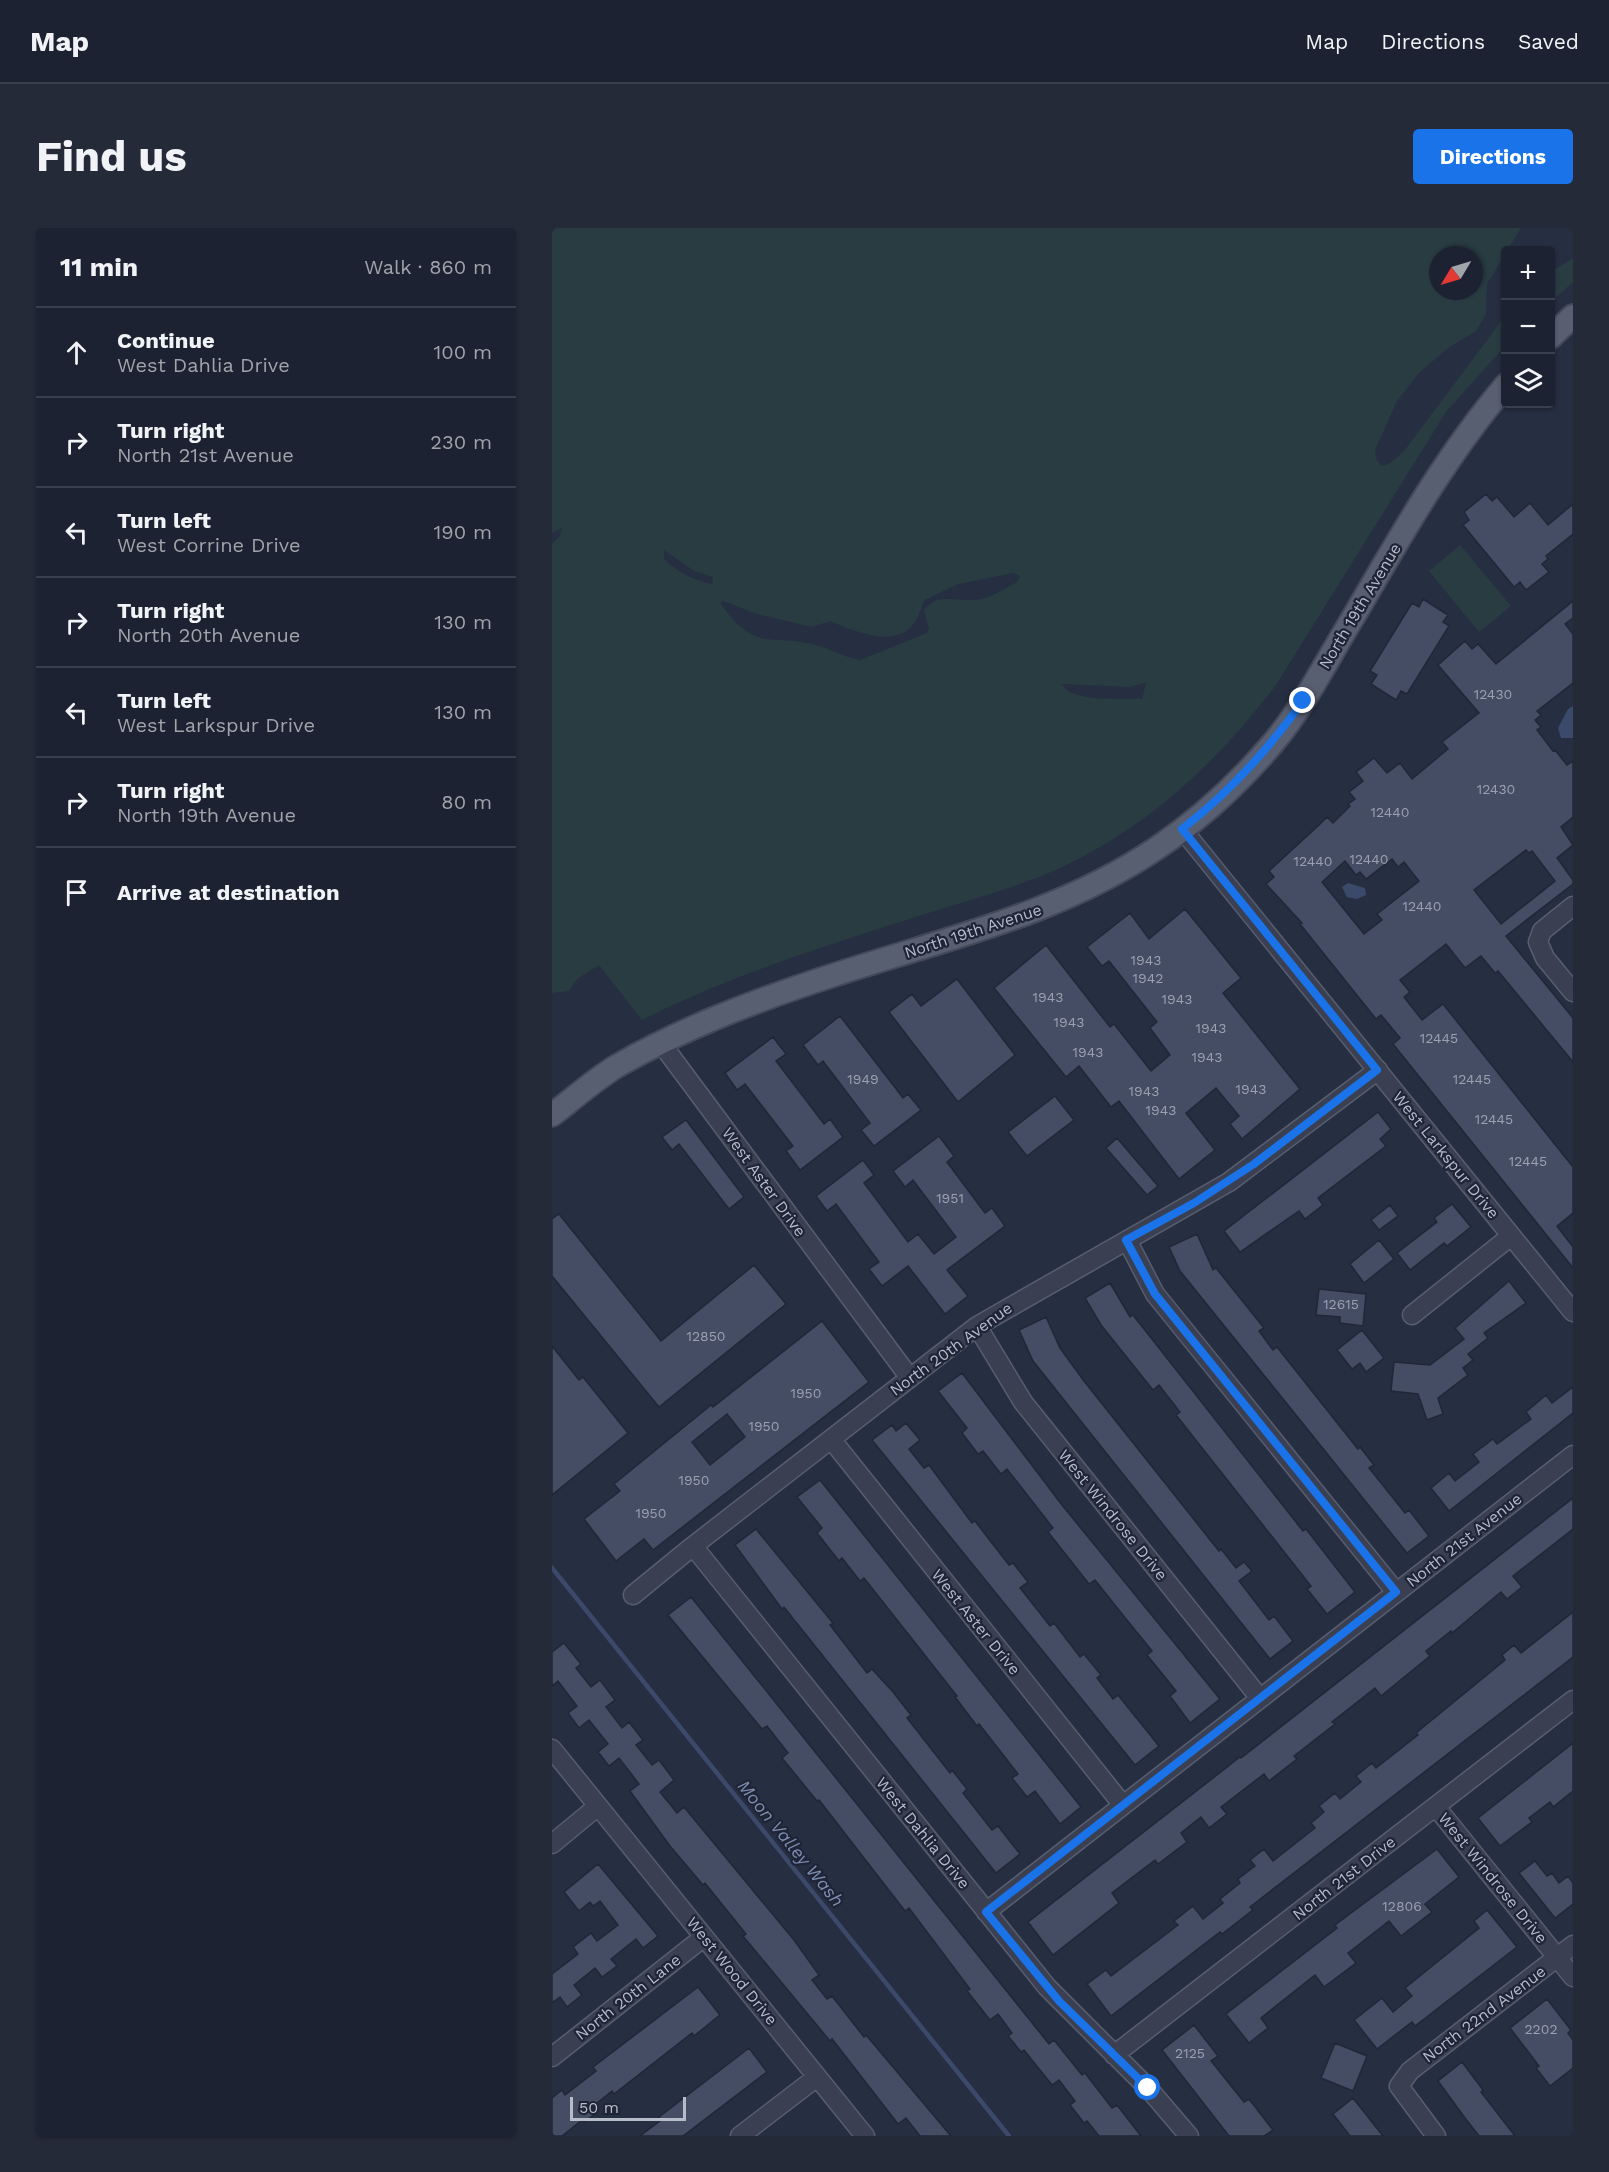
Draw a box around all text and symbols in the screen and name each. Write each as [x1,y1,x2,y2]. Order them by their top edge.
text: Map [30,25,89,58]
text: Map [1305,29,1348,54]
text: Directions [1381,29,1485,54]
text: Saved [1518,29,1579,54]
button: Directions [1413,129,1573,184]
text: Find us [36,132,187,181]
north arrow [1429,246,1483,300]
map controls [1501,246,1555,408]
button: + [1501,246,1555,300]
text: 11 min [60,252,138,282]
text: Walk · 860 m [364,255,492,279]
button: − [1501,300,1555,354]
text: Continue [117,328,215,353]
icon: ahead [60,336,93,369]
text: 100 m [433,340,492,364]
text: West Dahlia Drive [117,353,290,377]
button: layers [1501,354,1555,408]
text: Turn right [117,418,224,443]
icon: right [60,426,93,459]
text: 230 m [430,430,492,454]
text: North 21st Avenue [117,443,294,467]
text: Turn left [117,508,211,533]
icon: left [60,516,93,549]
text: 190 m [434,520,492,544]
text: West Corrine Drive [117,533,301,557]
street label: North 19th Avenue [1315,540,1405,672]
text: Turn right [117,598,224,623]
icon: right [60,606,93,639]
text: 130 m [434,610,492,634]
text: North 20th Avenue [117,623,300,647]
house number: 12430 [1474,686,1512,702]
route end [1289,687,1315,713]
text: Turn left [117,688,211,713]
icon: left [60,696,93,729]
text: 130 m [434,700,492,724]
text: West Larkspur Drive [117,713,315,737]
text: Turn right [117,778,224,803]
house number: 12430 [1477,781,1515,797]
icon: right [60,786,93,819]
text: 80 m [441,790,492,814]
text: North 19th Avenue [117,803,296,827]
house number: 12440 [1370,804,1410,820]
house number: 12440 [1349,851,1389,867]
house number: 12440 [1293,853,1333,869]
icon: arrive [60,876,93,909]
text: Arrive at destination [117,880,340,905]
house number: 12440 [1402,898,1442,914]
street label: North 19th Avenue [902,900,1044,962]
house number: 1943 [1131,952,1161,968]
house number: 1942 [1133,970,1163,986]
house number: 1943 [1033,989,1063,1005]
house number: 1943 [1162,991,1192,1007]
house number: 1943 [1054,1014,1084,1030]
house number: 1943 [1196,1020,1226,1036]
house number: 12445 [1420,1030,1458,1046]
house number: 1943 [1073,1044,1103,1060]
house number: 1943 [1192,1049,1222,1065]
house number: 1949 [847,1071,879,1087]
house number: 12445 [1453,1071,1491,1087]
house number: 1943 [1236,1081,1266,1097]
house number: 1943 [1129,1083,1159,1099]
street label: West Larkspur Drive [1389,1087,1503,1223]
house number: 1943 [1146,1102,1176,1118]
house number: 12445 [1475,1111,1513,1127]
street label: West Aster Drive [718,1124,810,1240]
house number: 12445 [1509,1153,1547,1169]
house number: 1951 [936,1190,964,1206]
house number: 12615 [1323,1296,1359,1312]
street label: North 20th Avenue [886,1298,1016,1400]
house number: 12850 [686,1328,726,1344]
house number: 1950 [791,1385,821,1401]
house number: 1950 [749,1418,779,1434]
street label: West Windrose Drive [1054,1446,1172,1584]
house number: 1950 [679,1472,709,1488]
street label: North 21st Avenue [1402,1489,1526,1591]
house number: 1950 [636,1505,666,1521]
street label: West Aster Drive [928,1565,1024,1679]
street label: West Dahlia Drive [872,1773,974,1893]
water label: Moon Valley Wash [734,1776,848,1910]
street label: West Windrose Drive [1434,1809,1552,1947]
street label: North 21st Drive [1289,1832,1399,1924]
house number: 12806 [1382,1898,1422,1914]
street label: West Wood Drive [683,1913,781,2029]
street label: North 20th Lane [572,1950,684,2044]
street label: North 22nd Avenue [1419,1961,1549,2067]
house number: 2202 [1524,2021,1558,2037]
house number: 2125 [1175,2045,1205,2061]
route start [1134,2074,1160,2100]
scale bar [570,2094,686,2122]
text: 50 m [579,2098,619,2117]

